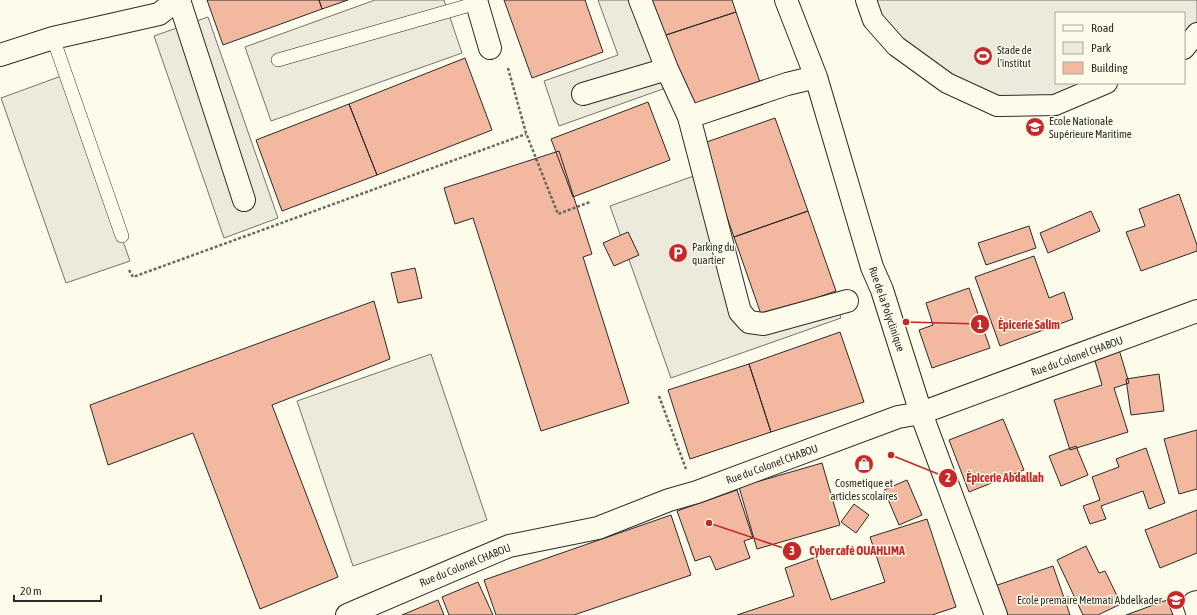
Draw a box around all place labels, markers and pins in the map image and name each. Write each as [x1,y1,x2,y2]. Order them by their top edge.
place label: Stade de l'institut [997,44,1032,69]
sports icon: Stade de l'institut [972,45,994,67]
place label: Ecole Nationale Supérieure Maritime [1049,115,1132,140]
school or university icon: Ecole Nationale Supérieure Maritime [1024,116,1046,138]
place label: Parking du quartier [692,241,735,266]
parking icon: Parking du quartier [667,242,689,264]
callout: Épicerie Salim [970,312,1068,336]
shop icon: Cosmetique et articles scolaires [853,453,875,475]
callout: Épicerie Abdallah [938,466,1051,490]
place label: Cosmetique et articles scolaires [830,477,898,502]
callout: Cyber café OUAHLIMA [782,539,913,563]
school or university icon: Ecole premaire Metmati Abdelkader [1165,589,1187,611]
place label: Ecole premaire Metmati Abdelkader [1017,594,1163,606]

